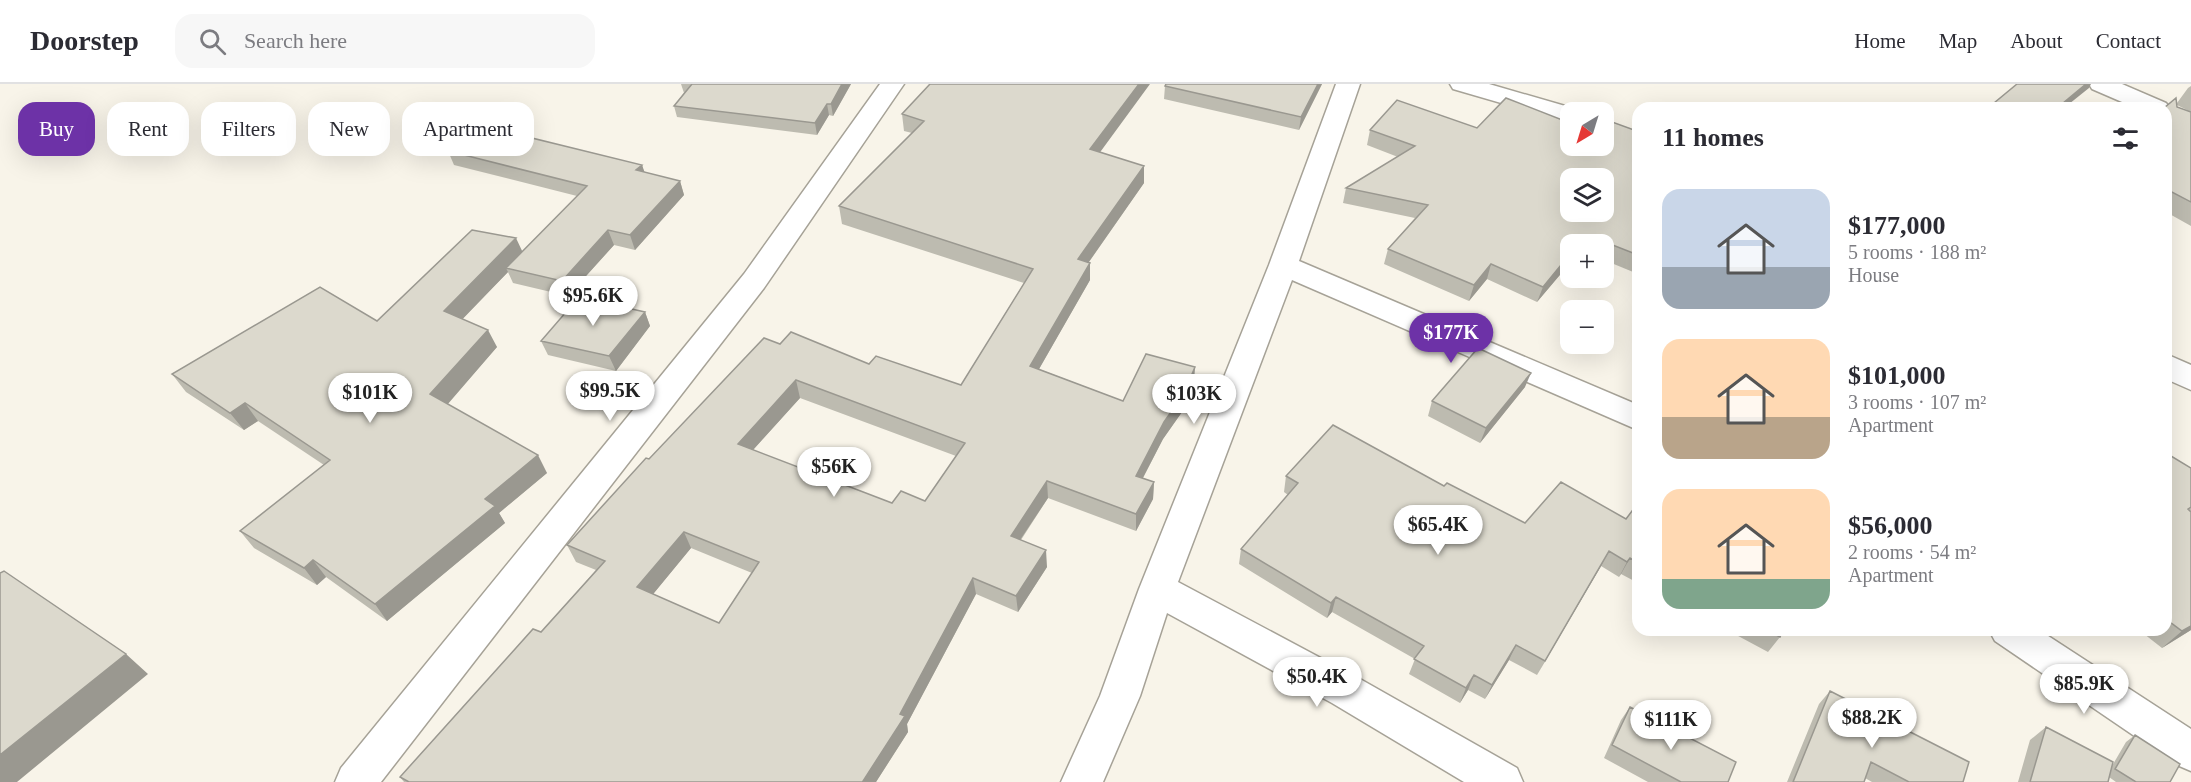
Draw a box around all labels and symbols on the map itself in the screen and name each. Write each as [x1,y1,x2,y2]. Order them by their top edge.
north arrow [1560,102,1614,156]
pin: $95.6K [544,276,642,327]
pin: $177K [1409,313,1493,364]
pin: $99.5K [561,371,659,422]
pin: $101K [328,373,412,424]
pin: $103K [1152,374,1236,425]
pin: $56K [798,447,870,498]
pin: $65.4K [1389,505,1487,556]
pin: $50.4K [1268,657,1366,708]
pin: $85.9K [2035,664,2133,715]
pin: $88.2K [1823,698,1921,749]
pin: $111K [1629,700,1713,751]

